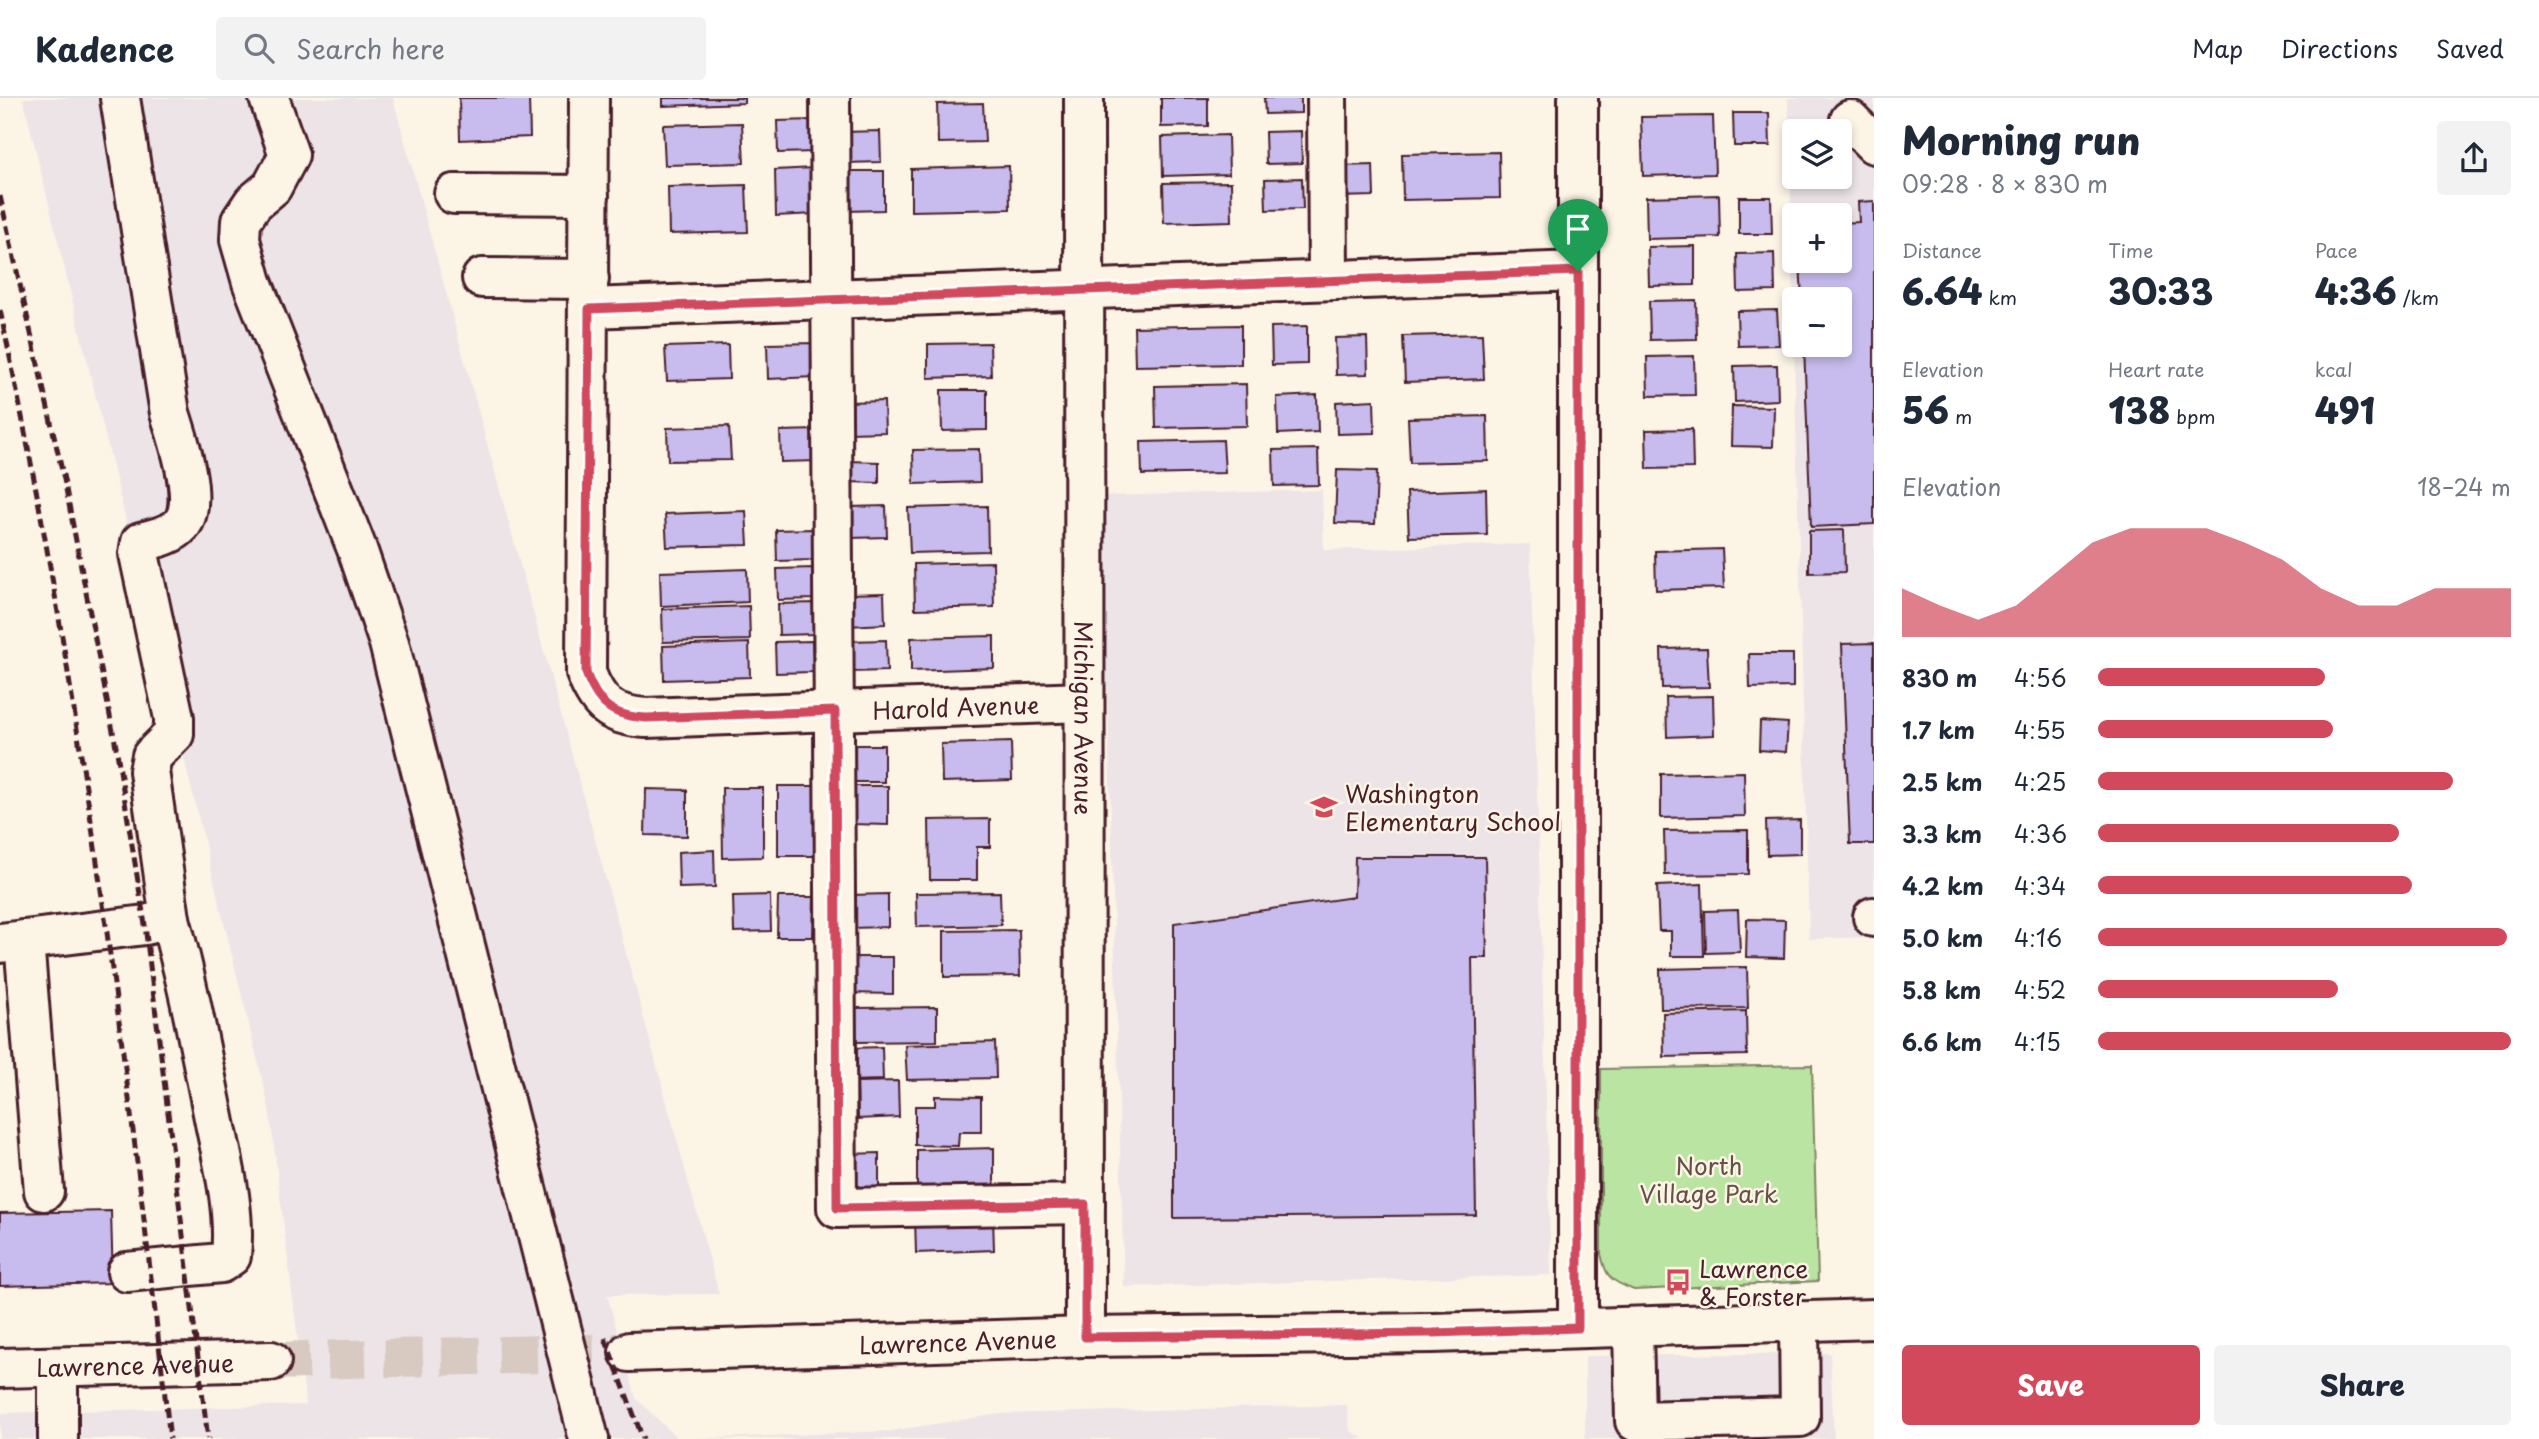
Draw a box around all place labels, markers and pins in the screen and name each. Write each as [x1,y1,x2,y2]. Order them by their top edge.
pin [1548,199,1608,271]
place label: Washington Elementary School [1345,775,1561,839]
school or university icon: Washington Elementary School [1309,792,1339,822]
place label: Lawrence & Forster [1699,1250,1808,1314]
bus stop icon: Lawrence & Forster [1663,1267,1693,1297]

